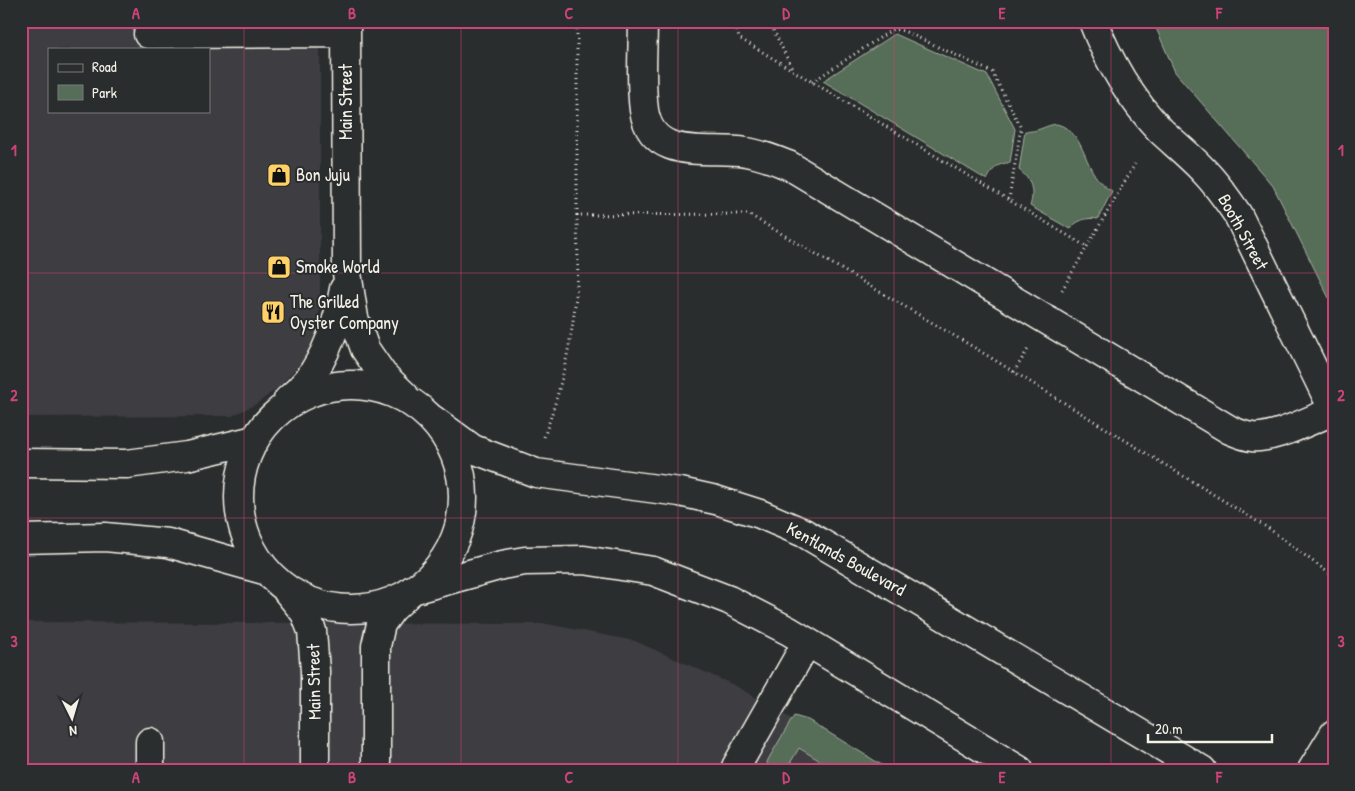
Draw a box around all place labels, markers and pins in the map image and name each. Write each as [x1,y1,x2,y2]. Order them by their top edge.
shop icon: Bon Juju [266,162,292,188]
place label: Bon Juju [296,162,350,187]
shop icon: Smoke World [266,254,292,280]
place label: Smoke World [296,254,380,279]
place label: The Grilled Oyster Company [290,289,399,335]
restaurant icon: The Grilled Oyster Company [260,299,286,325]

